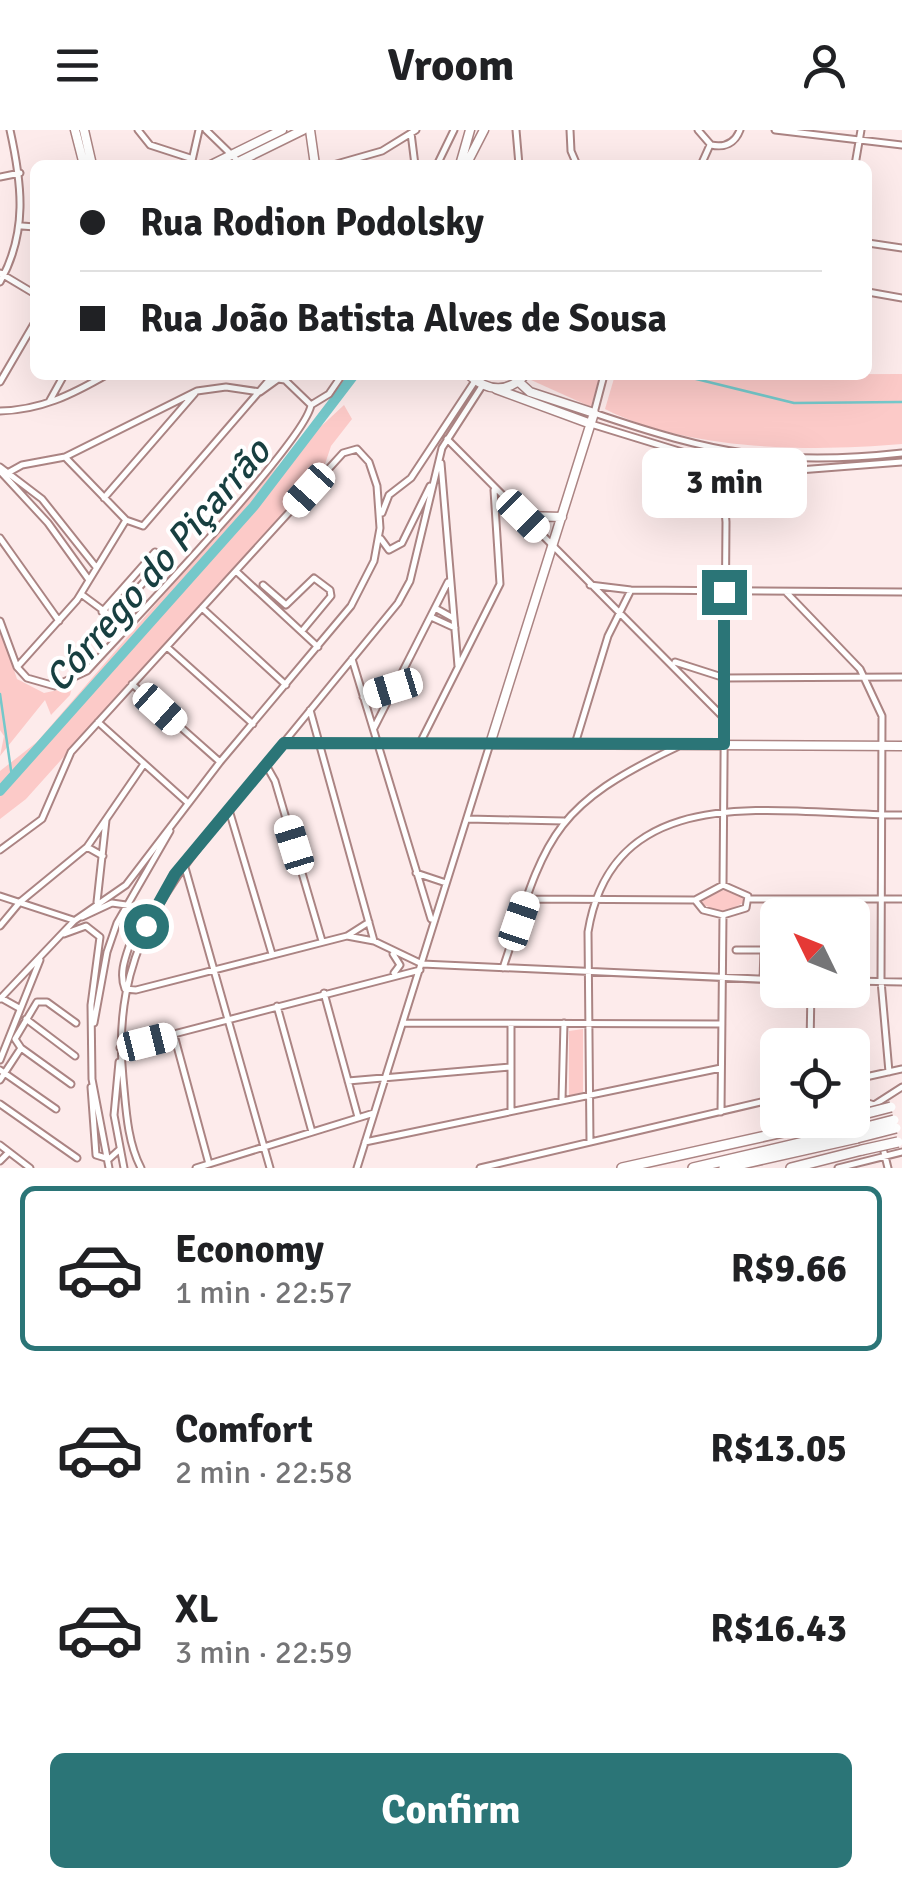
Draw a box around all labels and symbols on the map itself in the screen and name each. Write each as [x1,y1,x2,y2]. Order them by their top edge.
water label: Córrego do Piçarrão [34,427,282,702]
callout: 3 min [642,447,806,517]
car [278,458,340,522]
car [491,484,555,548]
route end [702,570,747,615]
car [360,665,426,711]
car [128,678,192,740]
car [271,812,317,878]
car [495,888,543,954]
north arrow [760,898,870,1008]
route start [124,904,169,949]
car [114,1020,180,1064]

